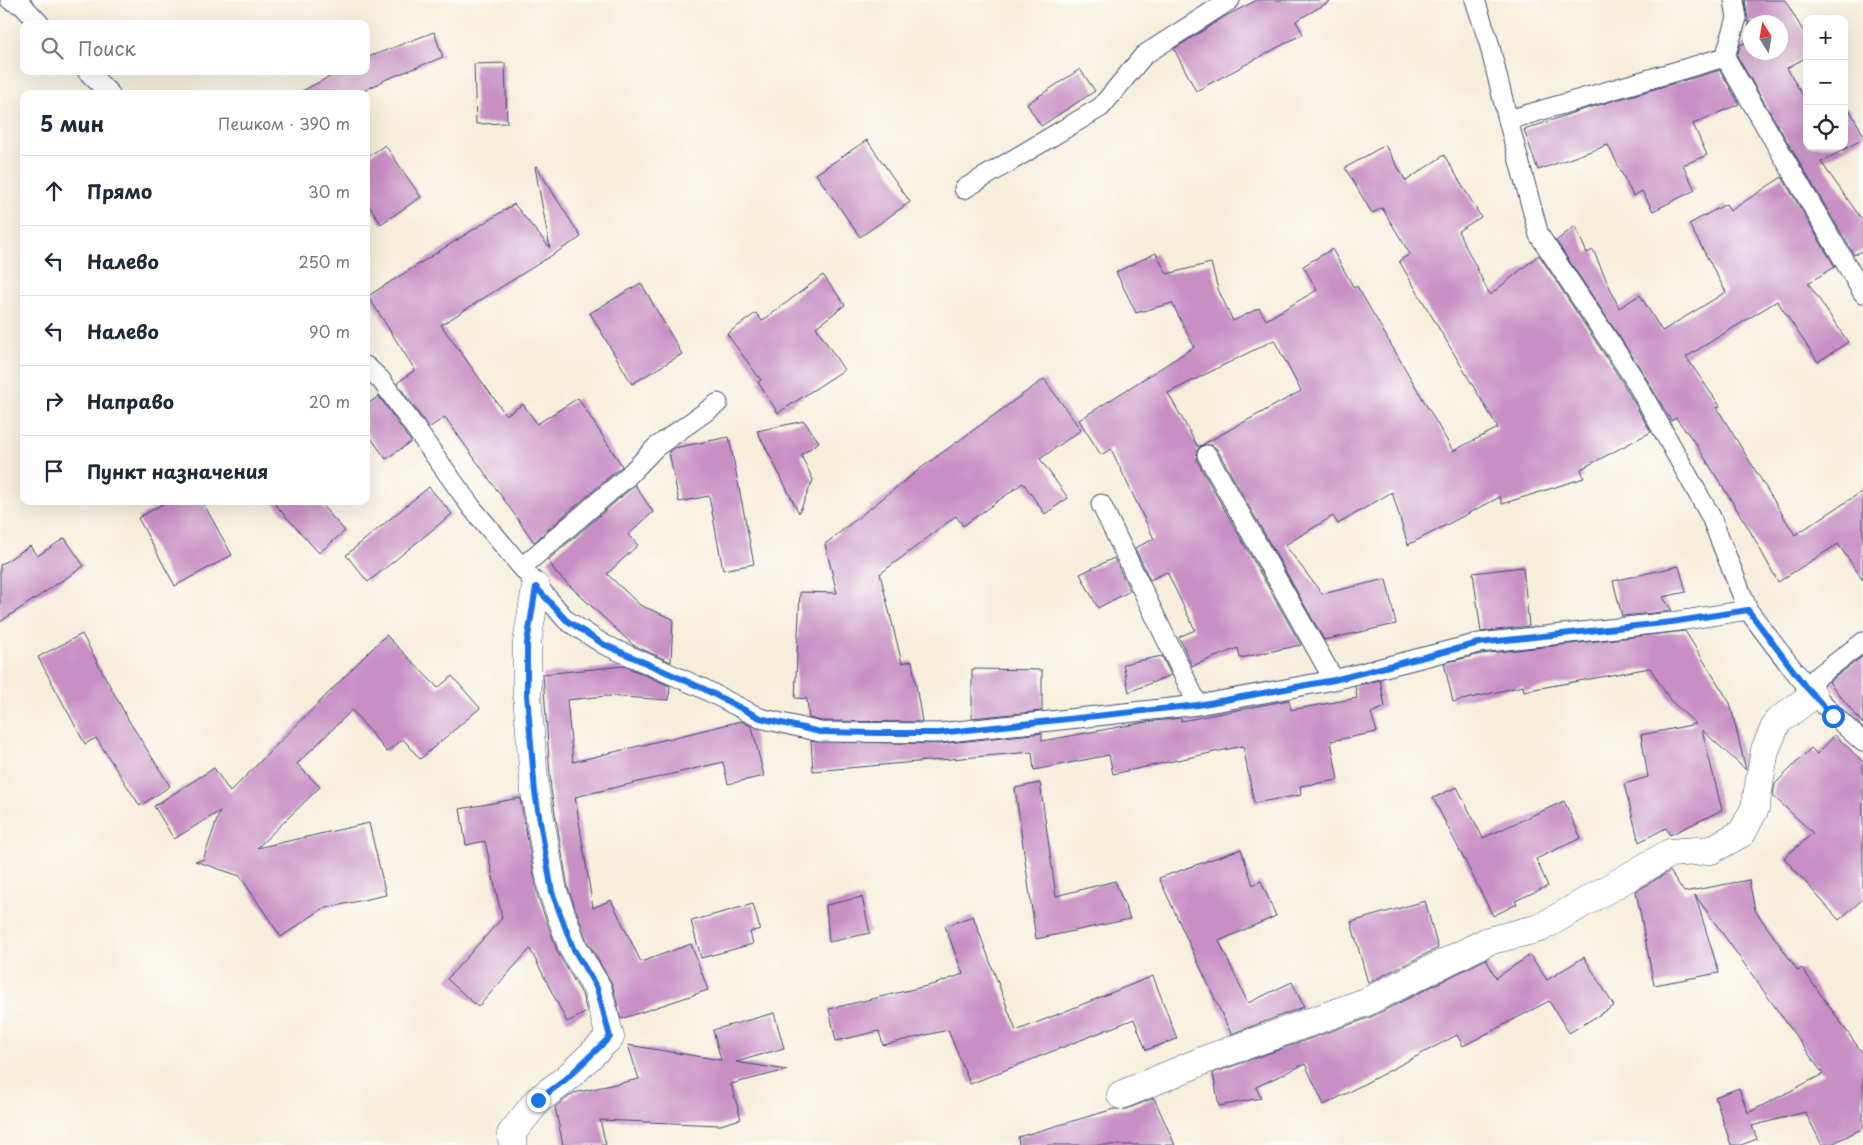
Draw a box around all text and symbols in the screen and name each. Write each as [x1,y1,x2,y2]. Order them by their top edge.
north arrow [1743,15,1788,60]
map controls [1803,15,1848,150]
button: + [1803,15,1848,60]
search box [20,20,370,75]
icon: search [38,34,66,62]
text: Поиск [78,34,136,62]
button: − [1803,60,1848,105]
button: locate [1803,105,1848,150]
text: 5 мин [40,107,104,139]
text: Пешком · 390 m [218,111,350,135]
icon: ahead [40,177,68,205]
text: Прямо [87,177,152,205]
text: 30 m [308,179,350,203]
icon: left [40,247,68,275]
text: Налево [87,247,159,275]
text: 250 m [299,249,350,273]
icon: left [40,317,68,345]
text: Налево [87,317,159,345]
text: 90 m [309,319,350,343]
icon: right [40,387,68,415]
text: Направо [87,387,174,415]
text: 20 m [309,389,350,413]
icon: arrive [40,457,68,485]
text: Пункт назначения [87,457,268,485]
route start [1822,705,1845,728]
route end [527,1089,550,1112]

